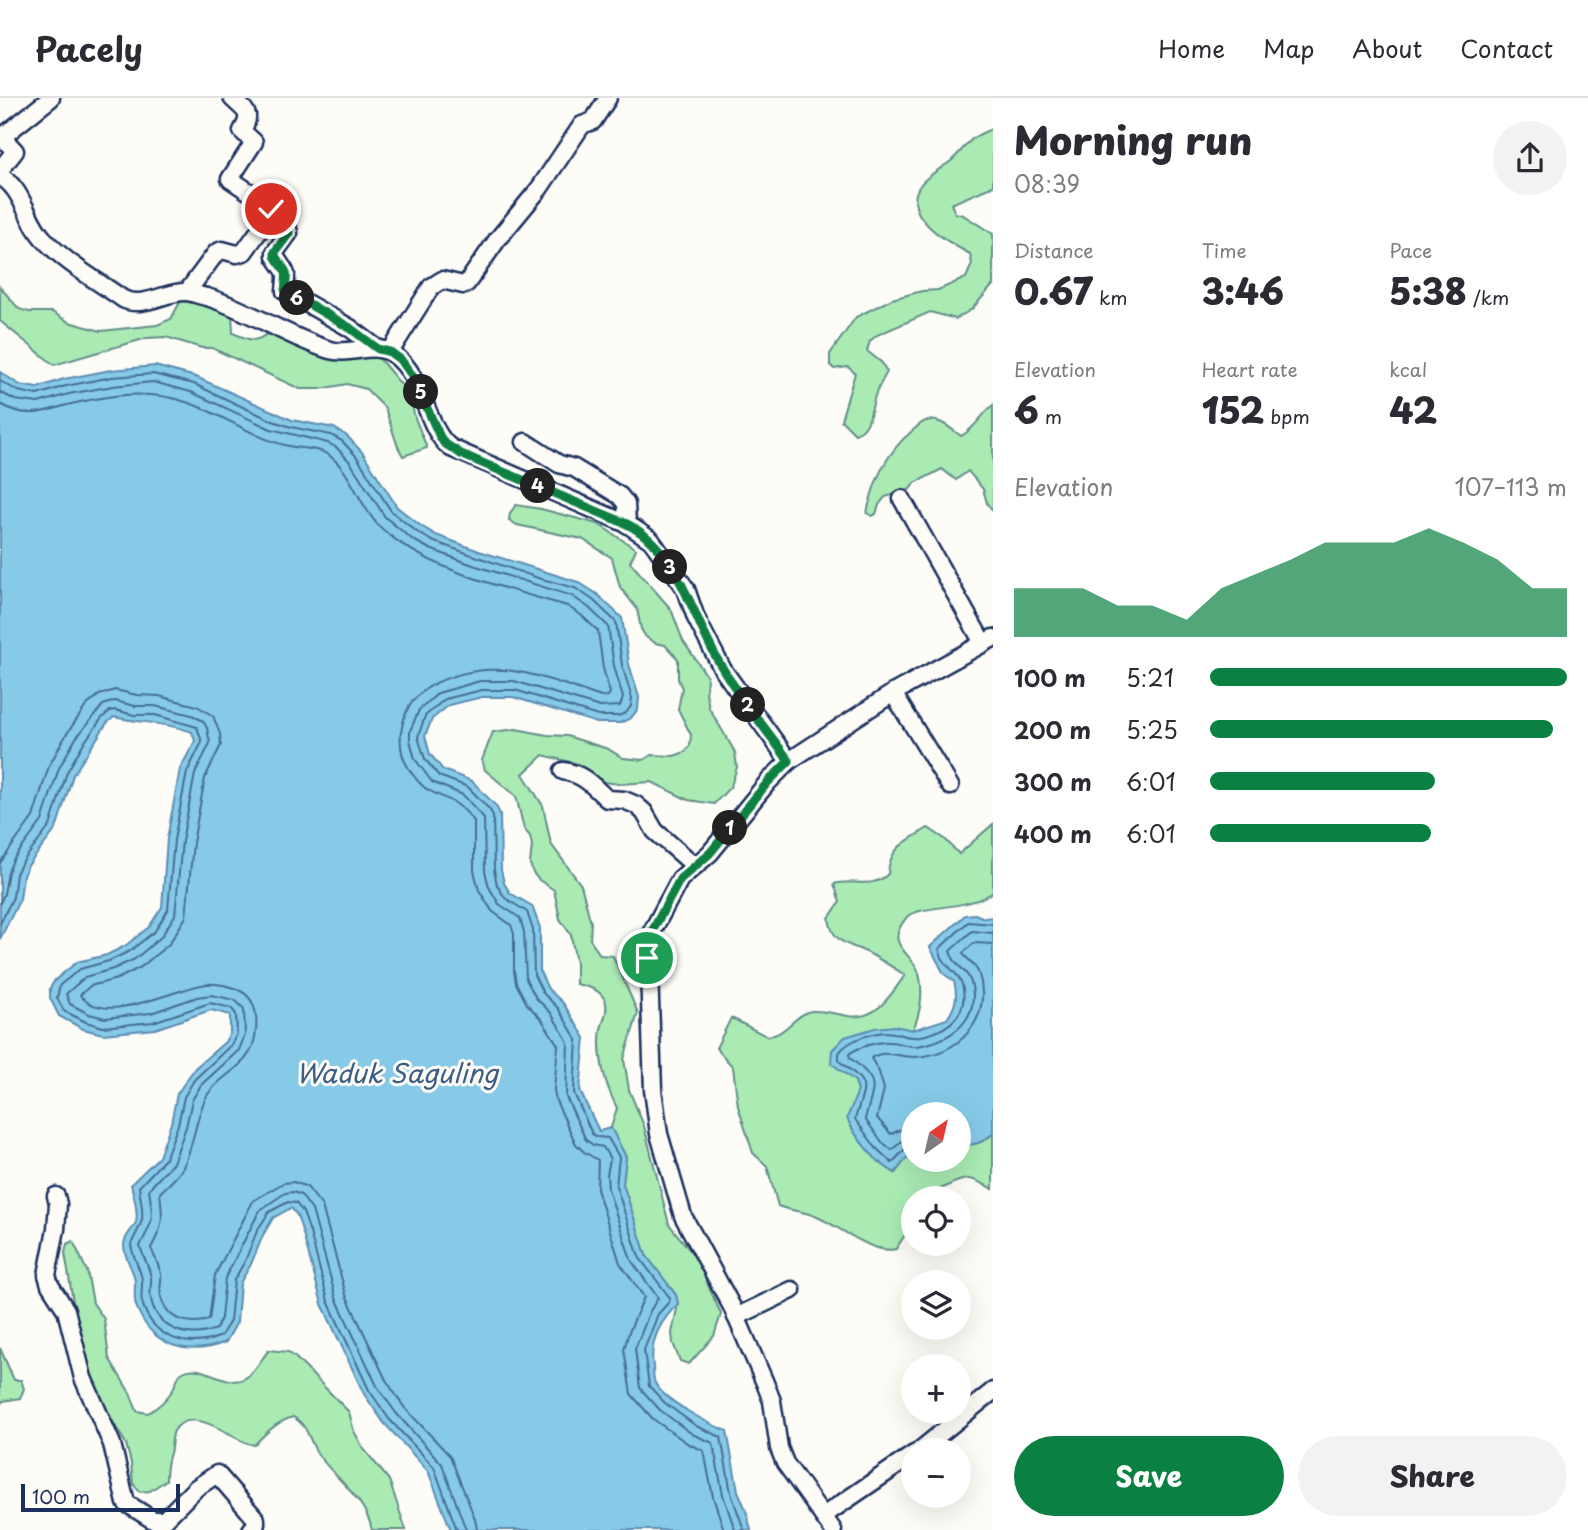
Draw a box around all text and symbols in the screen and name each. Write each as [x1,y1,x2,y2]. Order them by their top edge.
text: Pacely [35,23,143,73]
text: Home [1158,30,1225,66]
text: Map [1263,30,1314,66]
text: About [1352,30,1422,66]
text: Contact [1460,30,1553,66]
text: Morning run [1014,111,1252,168]
button: share [1493,121,1567,195]
text: 08:39 [1014,166,1080,201]
pin [241,179,301,239]
icon: check [252,190,290,228]
text: Distance [1014,236,1094,264]
text: Time [1202,236,1247,264]
text: Pace [1389,236,1432,264]
text: 0.67 [1014,264,1093,317]
text: 3:46 [1202,264,1284,317]
text: 5:38 [1389,264,1467,317]
pin: 6 [280,280,314,316]
text: 6 [290,283,303,311]
text: km [1093,283,1128,311]
text: /km [1467,283,1509,311]
text: Elevation [1014,355,1096,383]
text: Heart rate [1202,355,1298,383]
text: kcal [1389,355,1427,383]
pin: 5 [404,374,438,410]
text: 5 [414,377,427,405]
text: 6 [1014,383,1039,436]
text: 152 [1202,383,1264,436]
text: 42 [1389,383,1437,436]
text: m [1039,402,1062,430]
text: bpm [1264,402,1310,430]
pin: 4 [520,468,556,504]
text: Elevation [1014,469,1113,504]
text: 107–113 m [1454,469,1567,504]
text: 4 [531,471,544,499]
pin: 3 [652,550,688,584]
text: 3 [663,552,676,580]
text: 100 m [1014,660,1086,695]
text: 5:21 [1126,660,1174,695]
pin: 2 [730,688,766,722]
text: 2 [741,690,754,718]
text: 200 m [1014,712,1091,747]
text: 5:25 [1126,712,1178,747]
text: 300 m [1014,764,1092,799]
text: 6:01 [1126,764,1176,799]
pin: 1 [712,810,748,846]
text: 1 [725,813,734,841]
text: 400 m [1014,816,1092,851]
text: 6:01 [1126,816,1176,851]
pin [617,928,677,988]
icon: arrive [628,939,666,977]
water label: Waduk Saguling [296,1053,500,1092]
north arrow [901,1102,971,1172]
map controls [901,1102,971,1508]
button: locate [901,1186,971,1256]
button: layers [901,1270,971,1340]
button: + [901,1354,971,1424]
button: Save [1014,1436,1284,1516]
button: Share [1298,1436,1567,1516]
button: − [901,1438,971,1508]
scale bar [21,1481,180,1513]
text: 100 m [32,1482,90,1510]

